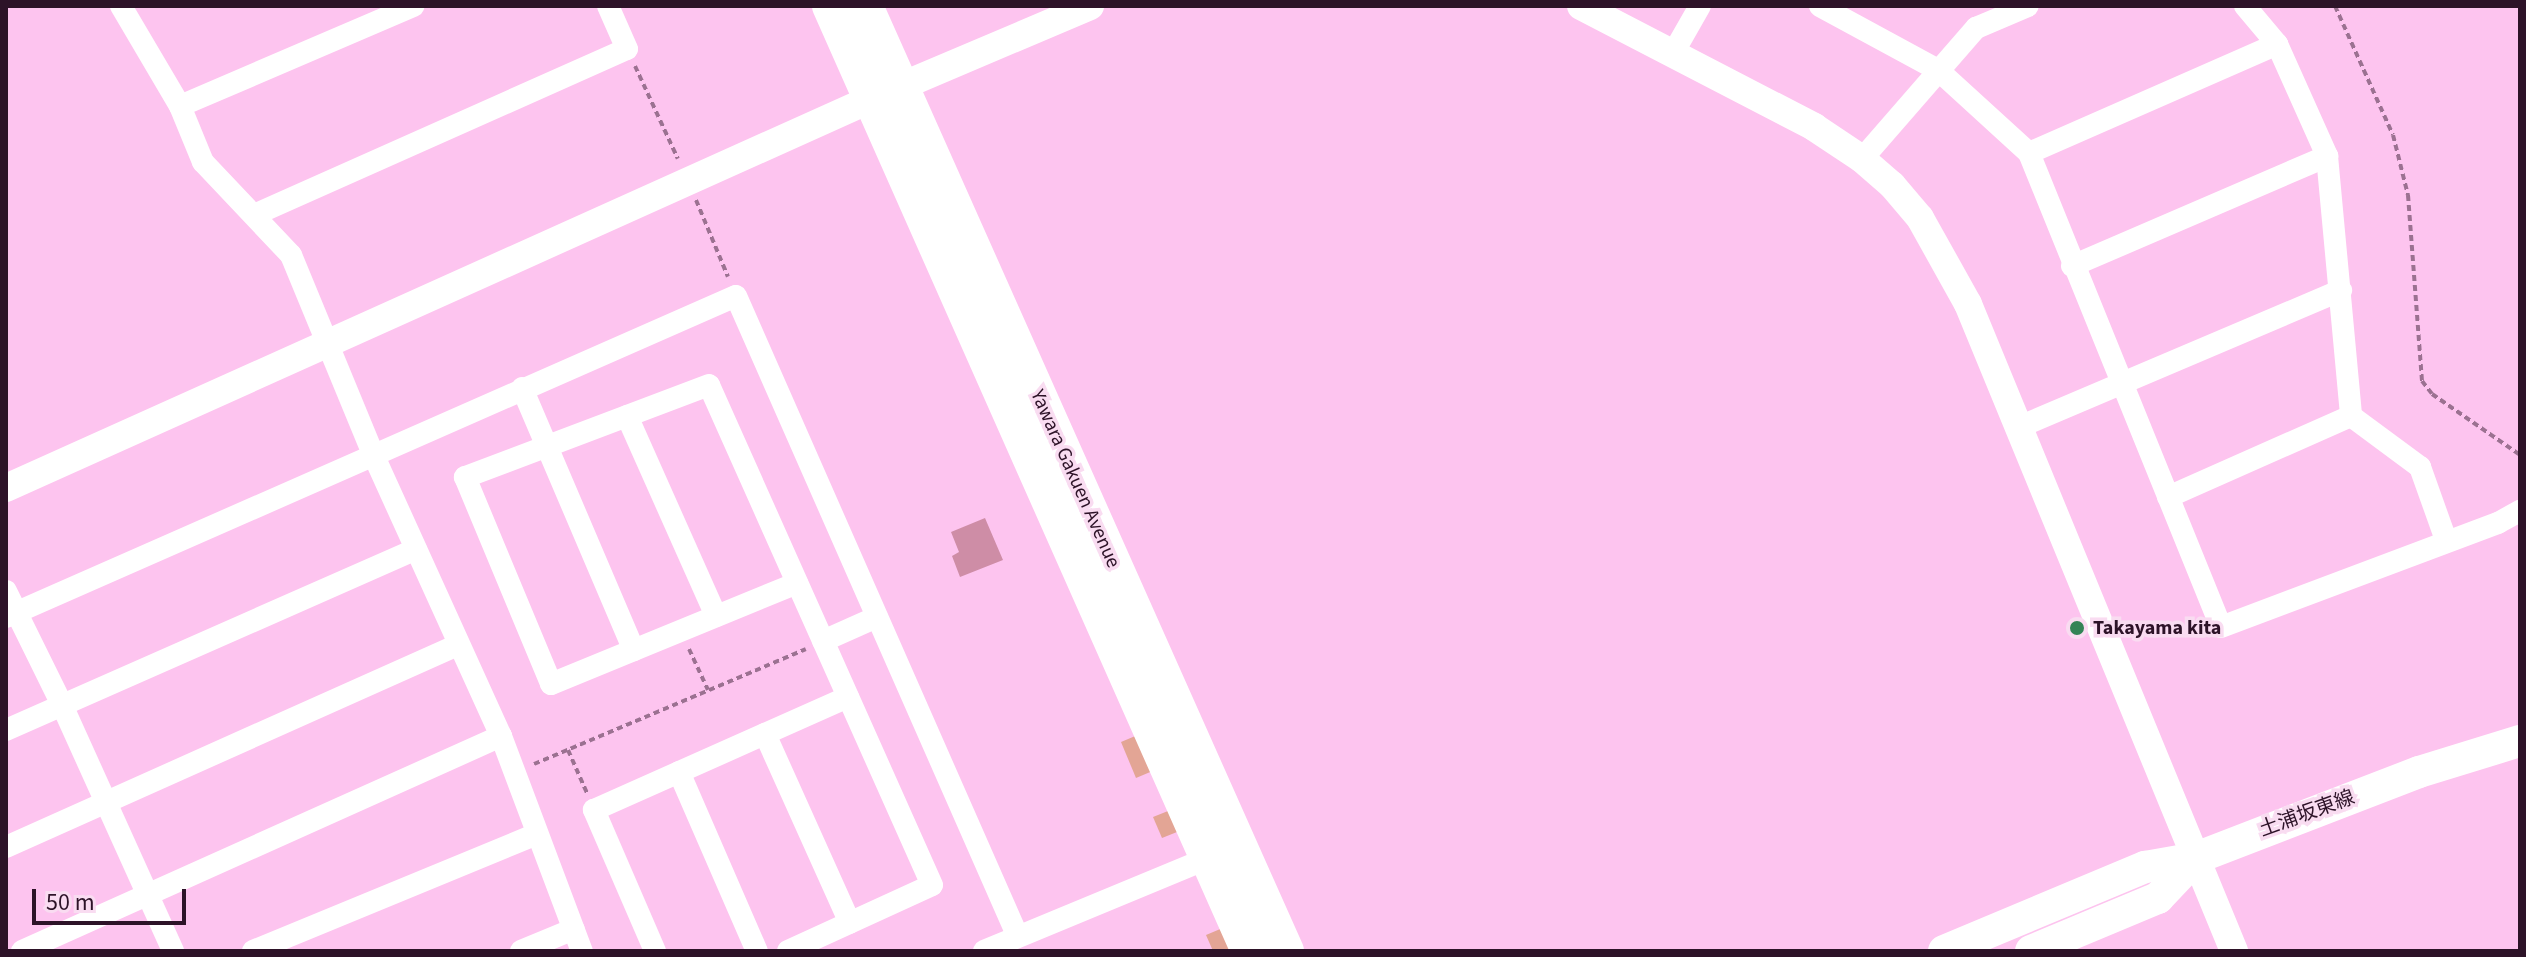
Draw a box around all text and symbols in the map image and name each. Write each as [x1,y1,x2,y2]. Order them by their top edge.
street label: Yawara Gakuen Avenue [1025,386,1125,572]
place label: Takayama kita [2093,616,2221,640]
marker: Takayama kita [2068,619,2086,637]
street label: 土浦坂東線 [2256,786,2358,842]
scale bar [36,873,190,923]
text: 50 m [46,885,95,920]

